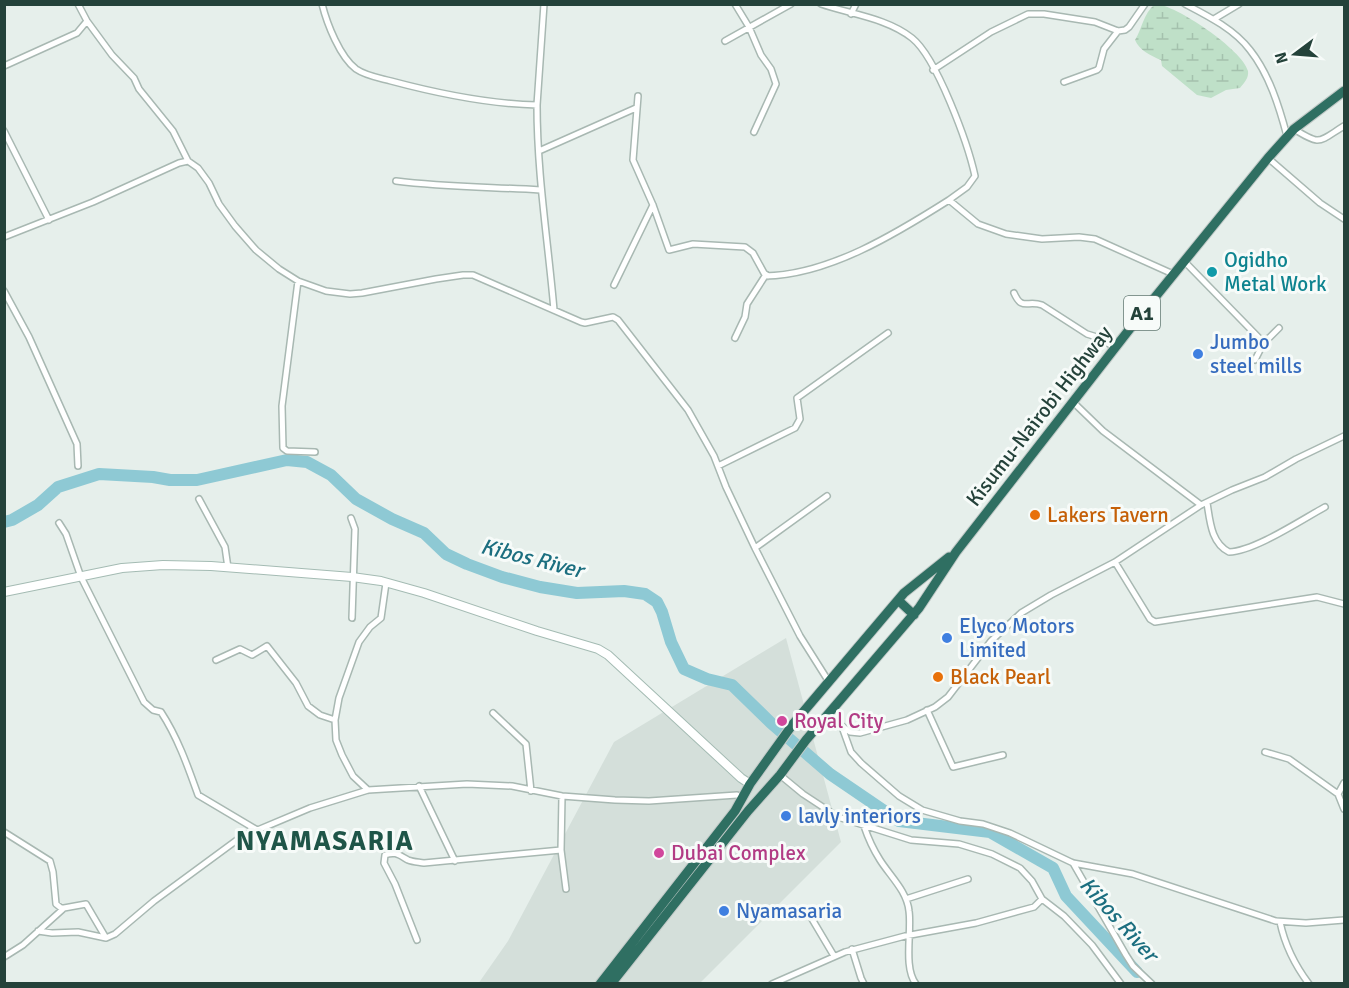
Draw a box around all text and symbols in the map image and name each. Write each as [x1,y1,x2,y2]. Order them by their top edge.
north arrow [1265,24,1325,84]
text: N [1270,50,1293,66]
place label: Ogidho Metal Work [1224,247,1327,297]
marker: Ogidho Metal Work [1205,265,1219,279]
road number: A1 [1124,296,1160,330]
street label: Kisumu-Nairobi Highway [960,320,1118,511]
place label: Jumbo steel mills [1210,329,1302,379]
marker: Jumbo steel mills [1191,347,1205,361]
place label: Lakers Tavern [1047,502,1169,528]
marker: Lakers Tavern [1028,508,1042,522]
water label: Kibos River [478,532,589,584]
place label: Elyco Motors Limited [959,613,1074,663]
marker: Elyco Motors Limited [940,631,954,645]
place label: Black Pearl [950,664,1051,690]
marker: Black Pearl [931,670,945,684]
place label: Royal City [794,708,884,734]
marker: Royal City [775,714,789,728]
place label: lavly interiors [798,803,921,829]
marker: lavly interiors [779,809,793,823]
district label: NYAMASARIA [236,825,414,858]
place label: Dubai Complex [671,840,806,866]
marker: Dubai Complex [652,846,666,860]
water label: Kibos River [1074,871,1166,969]
place label: Nyamasaria [736,898,842,924]
marker: Nyamasaria [717,904,731,918]

